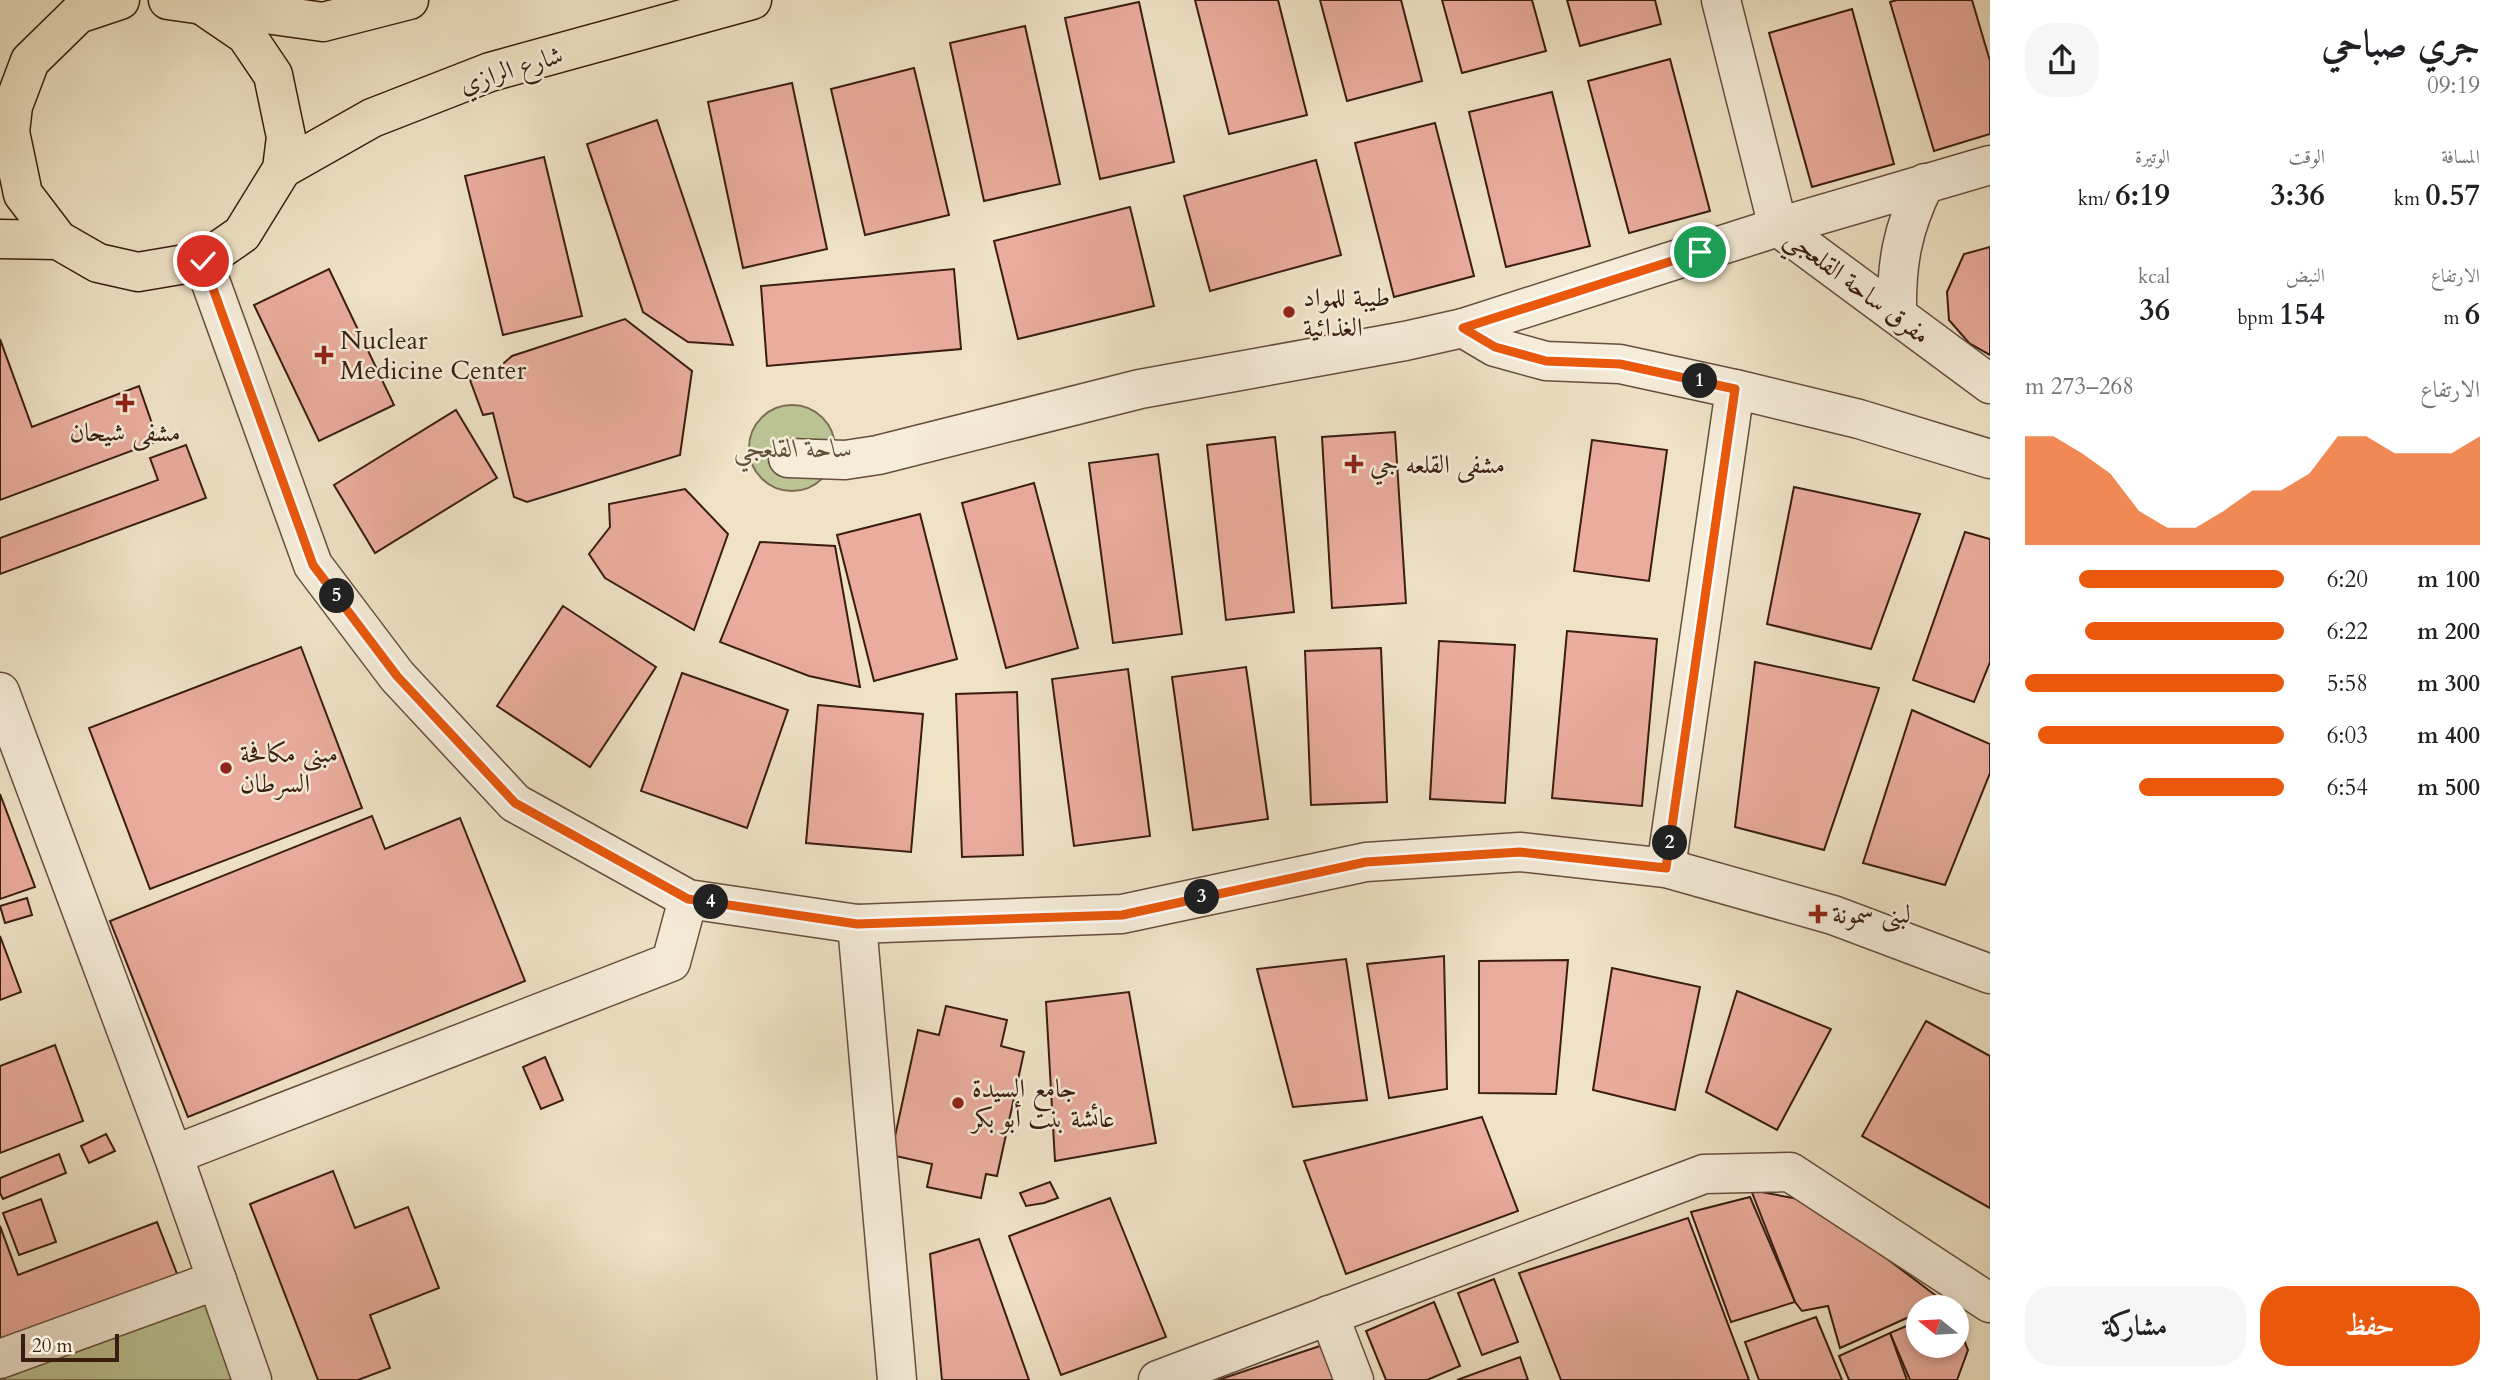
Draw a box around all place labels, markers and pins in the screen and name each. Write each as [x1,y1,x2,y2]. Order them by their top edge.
pin [1670,222,1730,282]
pin [173,231,233,291]
place label: طيبة للمواد الغذائية [1303,280,1390,345]
marker: طيبة للمواد الغذائية [1281,304,1297,320]
place label: Nuclear Medicine Center [340,323,527,388]
marker: Nuclear Medicine Center [314,345,334,365]
pin: 1 [1682,364,1718,398]
marker: مشفى شيحان [115,393,135,413]
place label: مشفى شيحان [69,415,181,451]
place label: مشفى القلعه جي [1370,447,1505,486]
marker: مشفى القلعه جي [1344,454,1364,474]
pin: 5 [320,578,354,614]
place label: مبنى مكافحة السرطان [240,736,338,801]
marker: مبنى مكافحة السرطان [218,760,234,776]
pin: 2 [1652,826,1688,860]
pin: 3 [1184,880,1220,914]
pin: 4 [694,884,728,920]
place label: لبنى سمونة [1832,897,1911,933]
marker: لبنى سمونة [1810,906,1826,922]
place label: جامع السيدة عائشة بنت أبو بكر [969,1071,1115,1136]
marker: جامع السيدة عائشة بنت أبو بكر [950,1095,966,1111]

